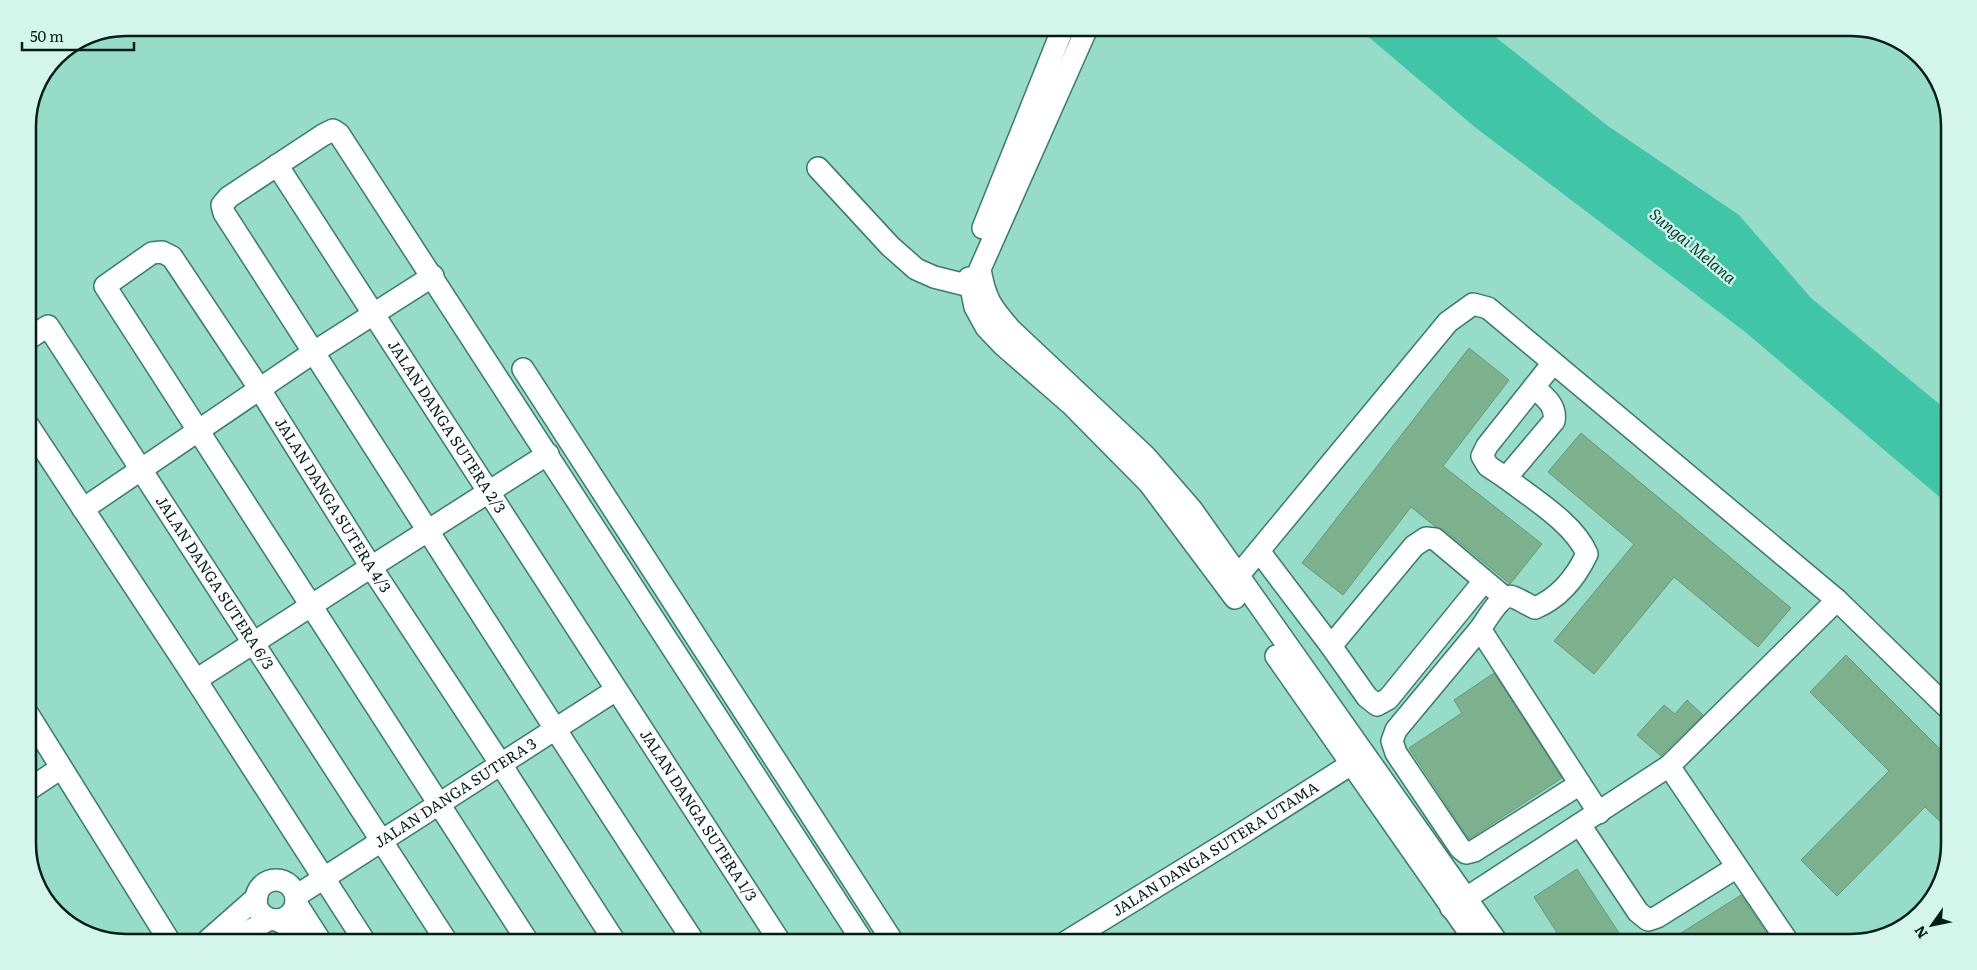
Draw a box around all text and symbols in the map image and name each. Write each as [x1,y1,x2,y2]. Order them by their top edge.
scale bar [22,20,135,52]
text: 50 m [30,24,64,47]
water label: Sungai Melana [1645,202,1743,289]
street label: JALAN DANGA SUTERA 2/3 [383,335,512,517]
street label: JALAN DANGA SUTERA 4/3 [270,412,398,597]
street label: JALAN DANGA SUTERA 6/3 [151,491,281,674]
street label: JALAN DANGA SUTERA 1/3 [635,724,764,905]
street label: JALAN DANGA SUTERA 3 [369,731,541,853]
street label: JALAN DANGA SUTERA UTAMA [1107,775,1322,921]
north arrow [1907,900,1957,950]
text: N [1909,922,1932,943]

